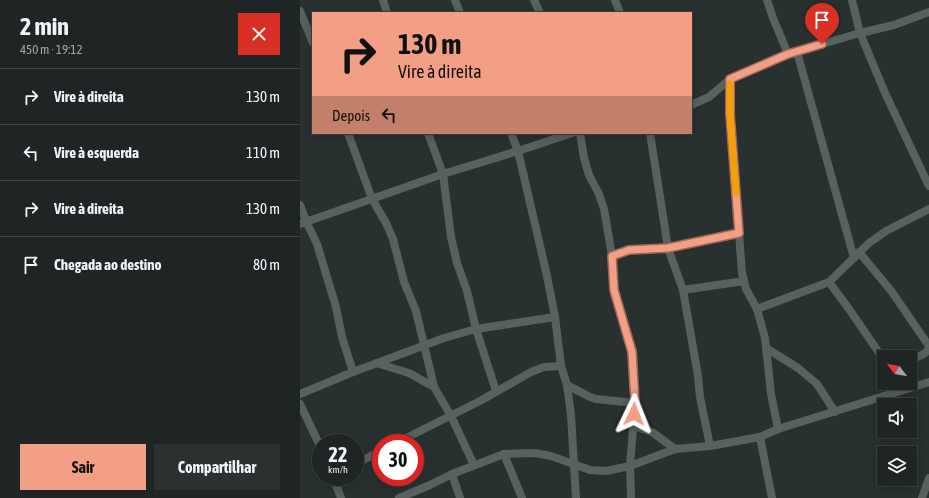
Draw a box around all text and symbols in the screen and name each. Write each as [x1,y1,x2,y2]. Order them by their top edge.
pin [805,3,839,44]
icon: arrive [811,9,833,31]
text: 2 min [20,13,69,40]
button: close [238,13,280,55]
icon: right [332,28,384,80]
text: 130 m [398,28,461,60]
text: 450 m · 19:12 [20,42,83,57]
text: Vire à direita [398,61,482,82]
icon: right [20,86,42,108]
text: Vire à direita [54,88,124,105]
text: 130 m [246,88,280,105]
icon: left [378,104,400,126]
text: Depois [332,107,370,124]
icon: left [20,142,42,164]
text: Vire à esquerda [54,144,139,161]
text: 110 m [246,144,280,161]
icon: right [20,198,42,220]
text: Vire à direita [54,200,124,217]
text: 130 m [246,200,280,217]
icon: arrive [20,254,42,276]
text: Chegada ao destino [54,256,162,273]
text: 80 m [253,256,280,273]
north arrow [877,350,917,390]
map controls [877,350,917,486]
position arrow [613,393,655,435]
button: sound [877,398,917,438]
speed limit sign: 30 [372,434,424,486]
text: 22 [329,443,347,466]
button: Sair [20,444,146,490]
button: Compartilhar [154,444,280,490]
button: layers [877,446,917,486]
text: km/h [328,464,348,475]

